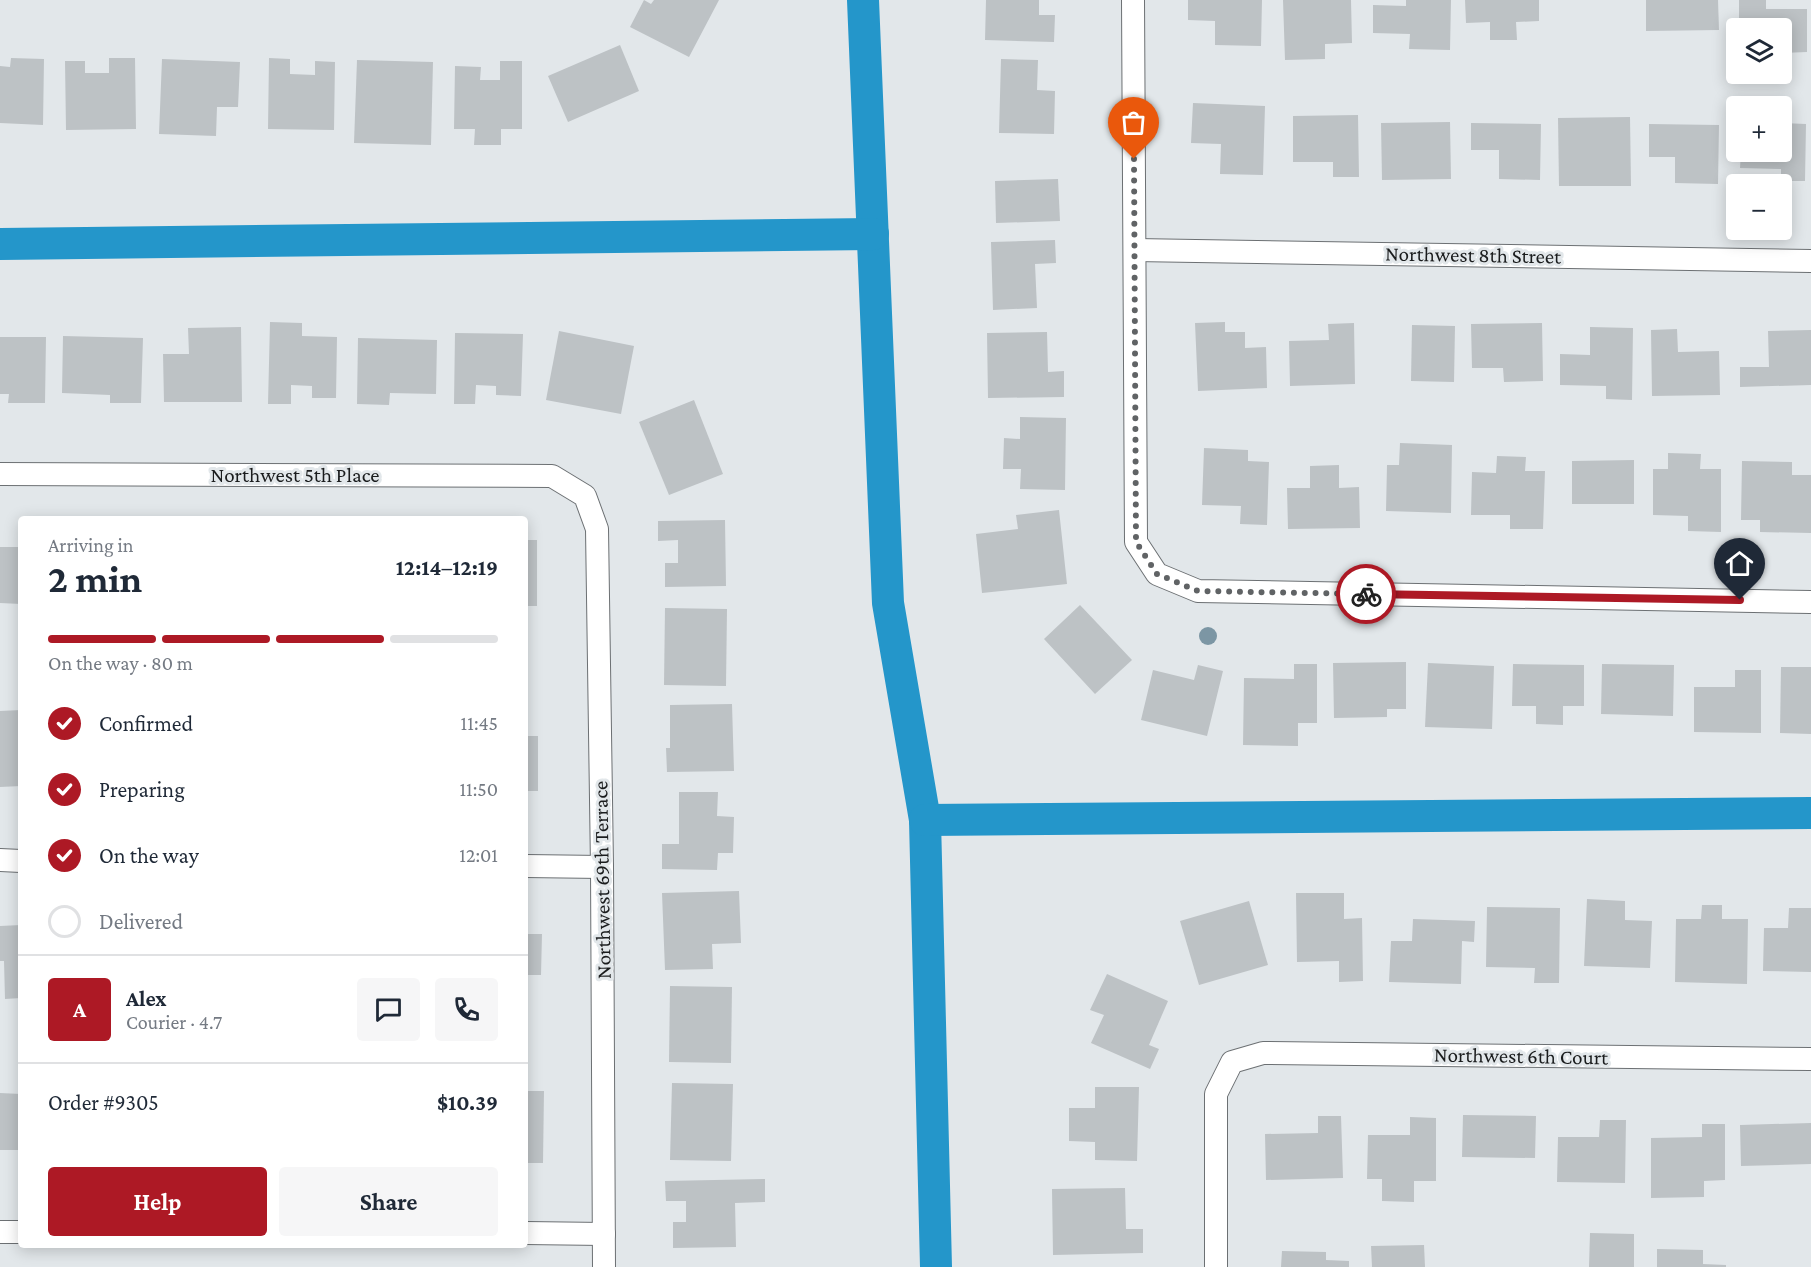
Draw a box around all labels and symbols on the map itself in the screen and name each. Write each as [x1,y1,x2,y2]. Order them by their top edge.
pin [1108,97,1159,159]
street label: Northwest 8th Street [1385,241,1562,269]
street label: Northwest 5th Place [211,463,379,487]
pin [1714,538,1765,600]
courier [1336,564,1396,624]
street label: Northwest 69th Terrace [588,781,616,979]
street label: Northwest 6th Court [1434,1042,1609,1070]

